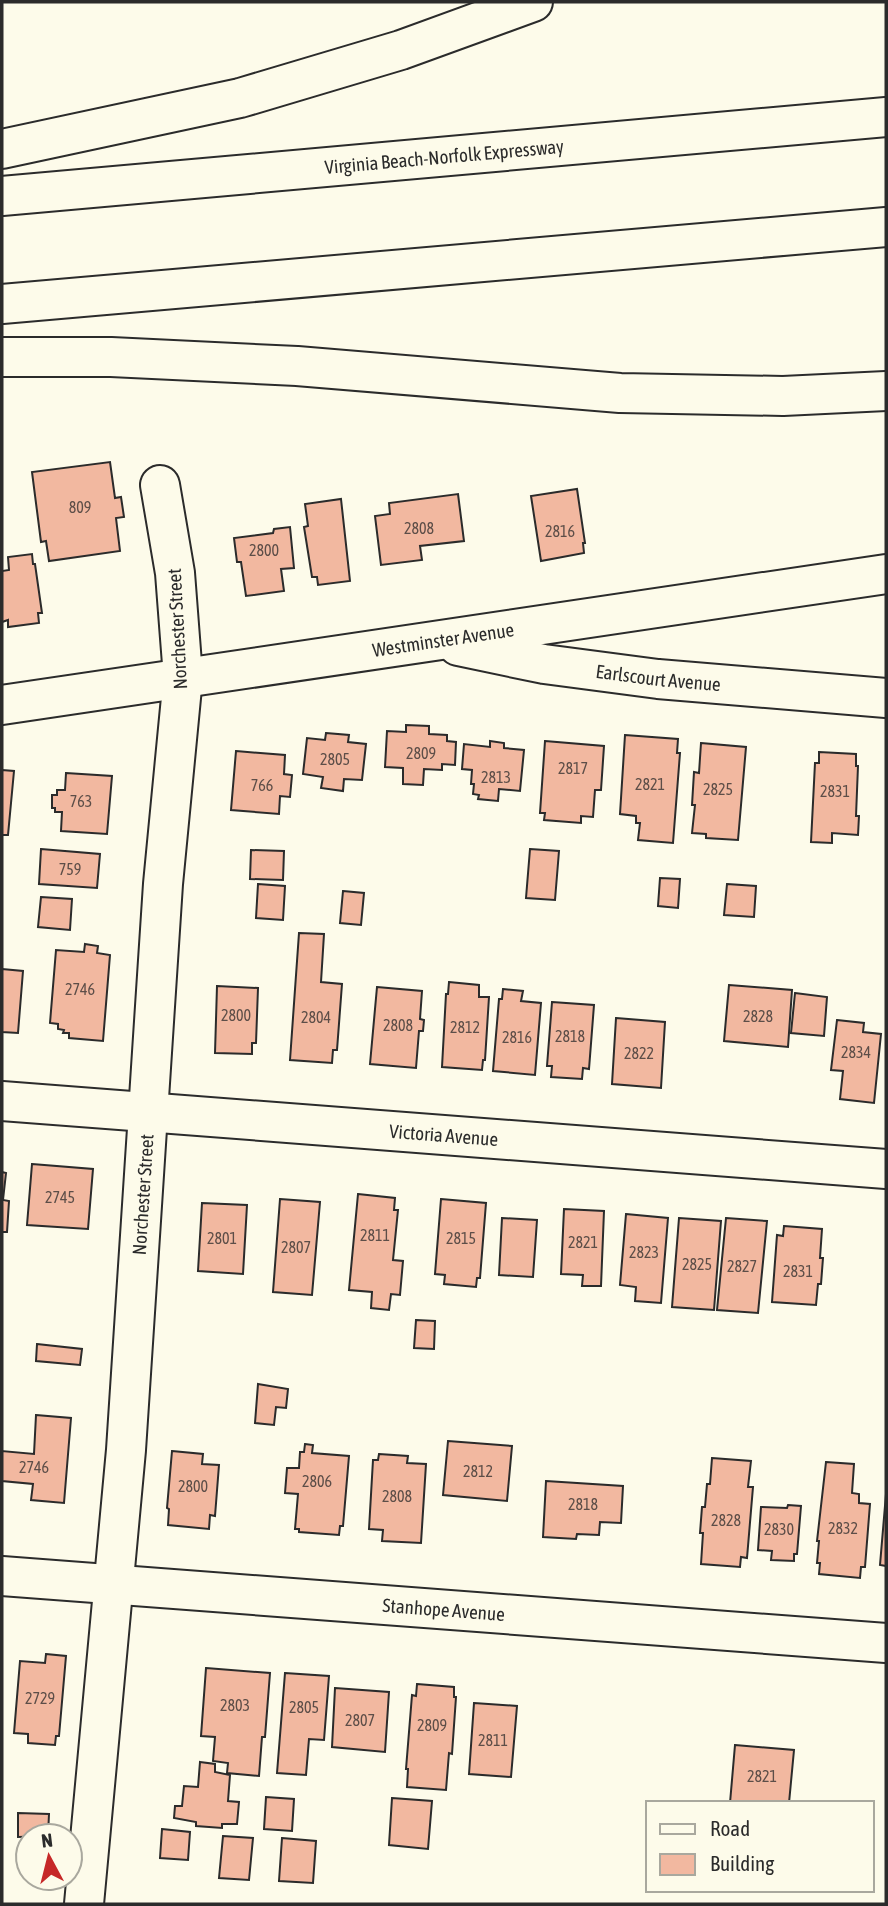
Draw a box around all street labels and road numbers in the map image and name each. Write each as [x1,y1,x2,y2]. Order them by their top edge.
street label: Virginia Beach-Norfolk Expressway [324,135,565,178]
street label: Norchester Street [163,568,191,690]
street label: Westminster Avenue [371,618,515,661]
street label: Earlscourt Avenue [594,660,722,695]
street label: Victoria Avenue [388,1120,499,1150]
street label: Norchester Street [128,1133,158,1256]
street label: Stanhope Avenue [382,1594,506,1625]

